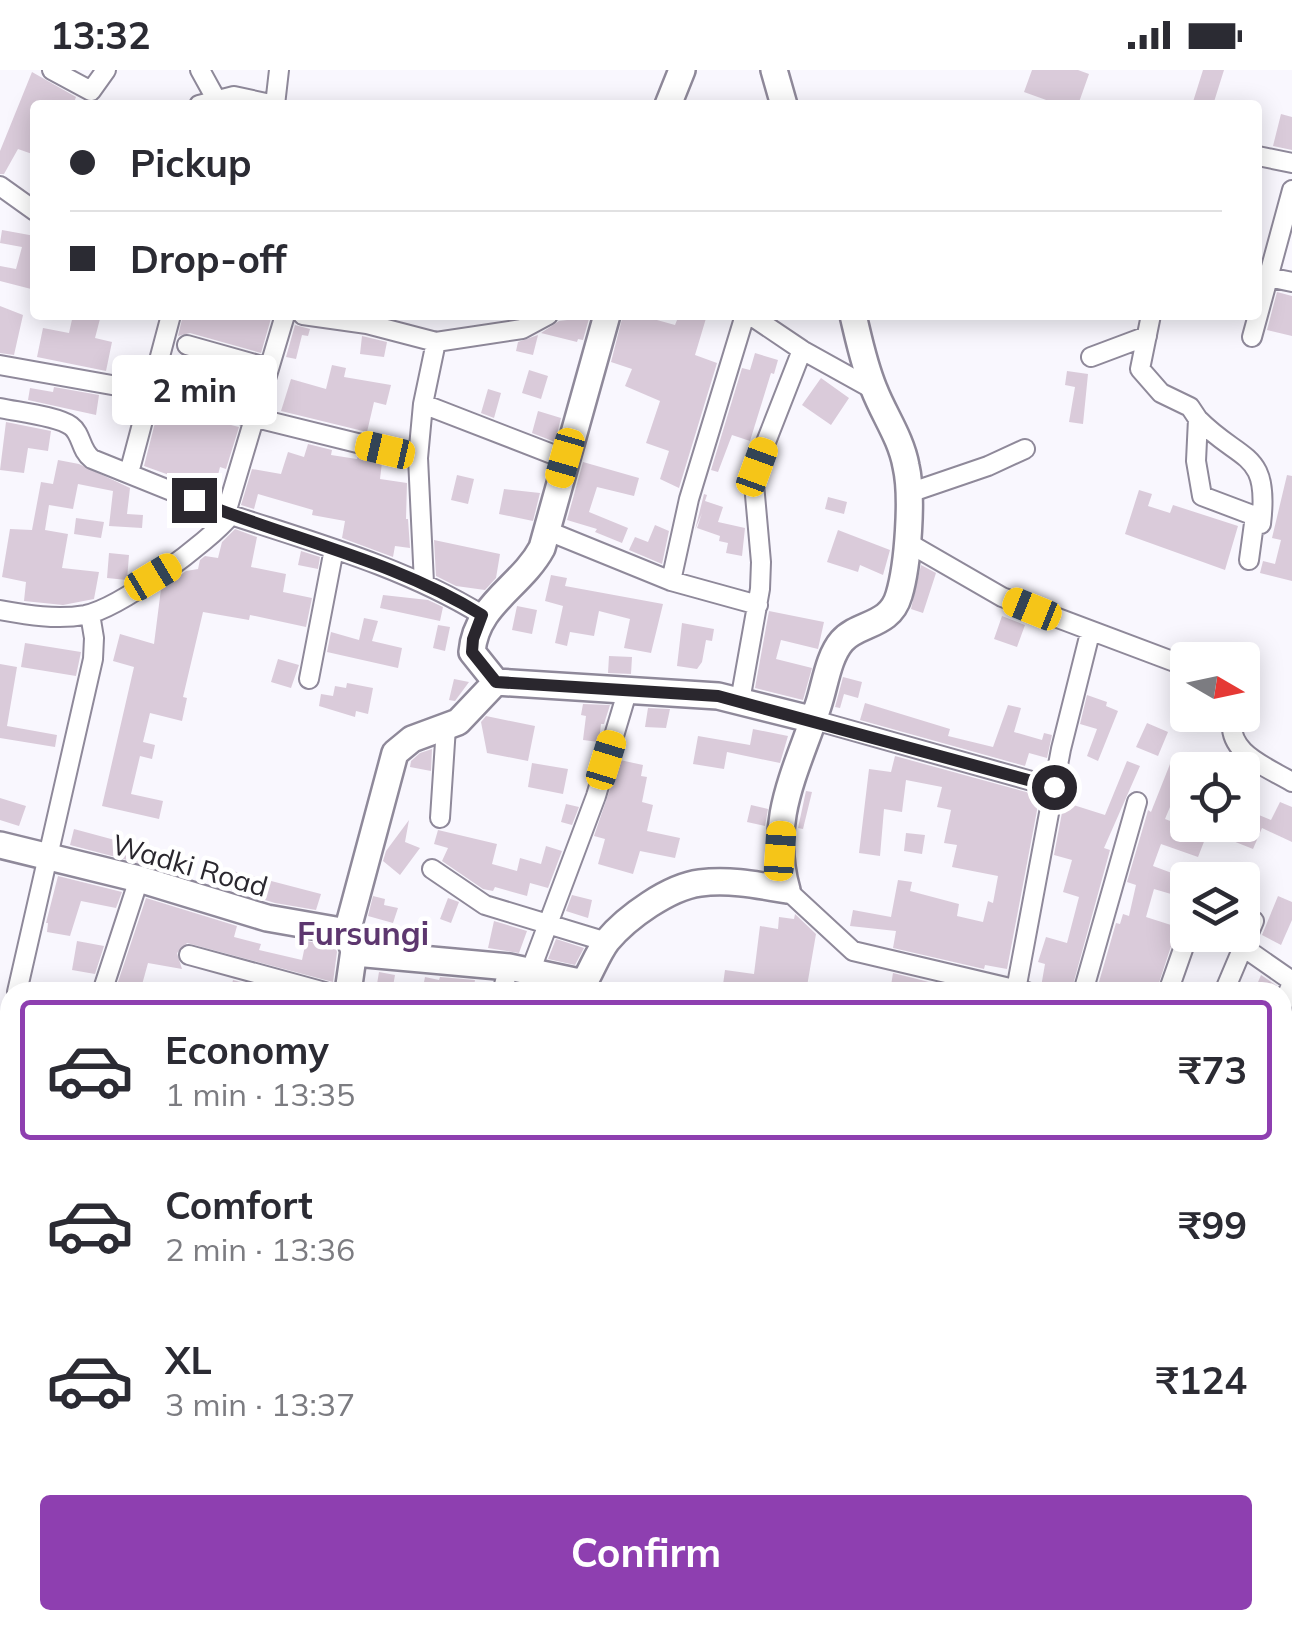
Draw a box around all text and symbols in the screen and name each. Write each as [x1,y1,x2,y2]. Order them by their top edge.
text: 13:32 [50,11,151,59]
text: Pickup [130,139,252,187]
text: Drop-off [130,235,287,283]
callout: 2 min [111,355,276,425]
text: 2 min [152,370,237,410]
car [542,425,588,491]
car [352,429,418,471]
car [733,434,781,500]
route end [172,478,217,523]
car [120,549,186,605]
car [999,584,1065,634]
north arrow [1170,642,1260,732]
map controls [1170,642,1260,952]
car [583,727,629,793]
button: locate [1170,752,1260,842]
route start [1032,765,1077,810]
car [763,820,797,882]
street label: Wadki Road [108,826,272,904]
button: layers [1170,862,1260,952]
district label: Fursungi [297,913,429,953]
icon: car [45,1025,135,1115]
text: Economy [165,1026,329,1074]
text: ₹73 [1179,1046,1247,1094]
text: 1 min · 13:35 [165,1074,355,1114]
icon: car [45,1180,135,1270]
text: Comfort [165,1181,313,1229]
text: ₹99 [1179,1201,1247,1249]
text: 2 min · 13:36 [165,1229,355,1269]
icon: car [45,1335,135,1425]
text: XL [165,1336,212,1384]
text: ₹124 [1156,1356,1247,1404]
text: 3 min · 13:37 [165,1384,355,1424]
button: Confirm [40,1495,1252,1610]

